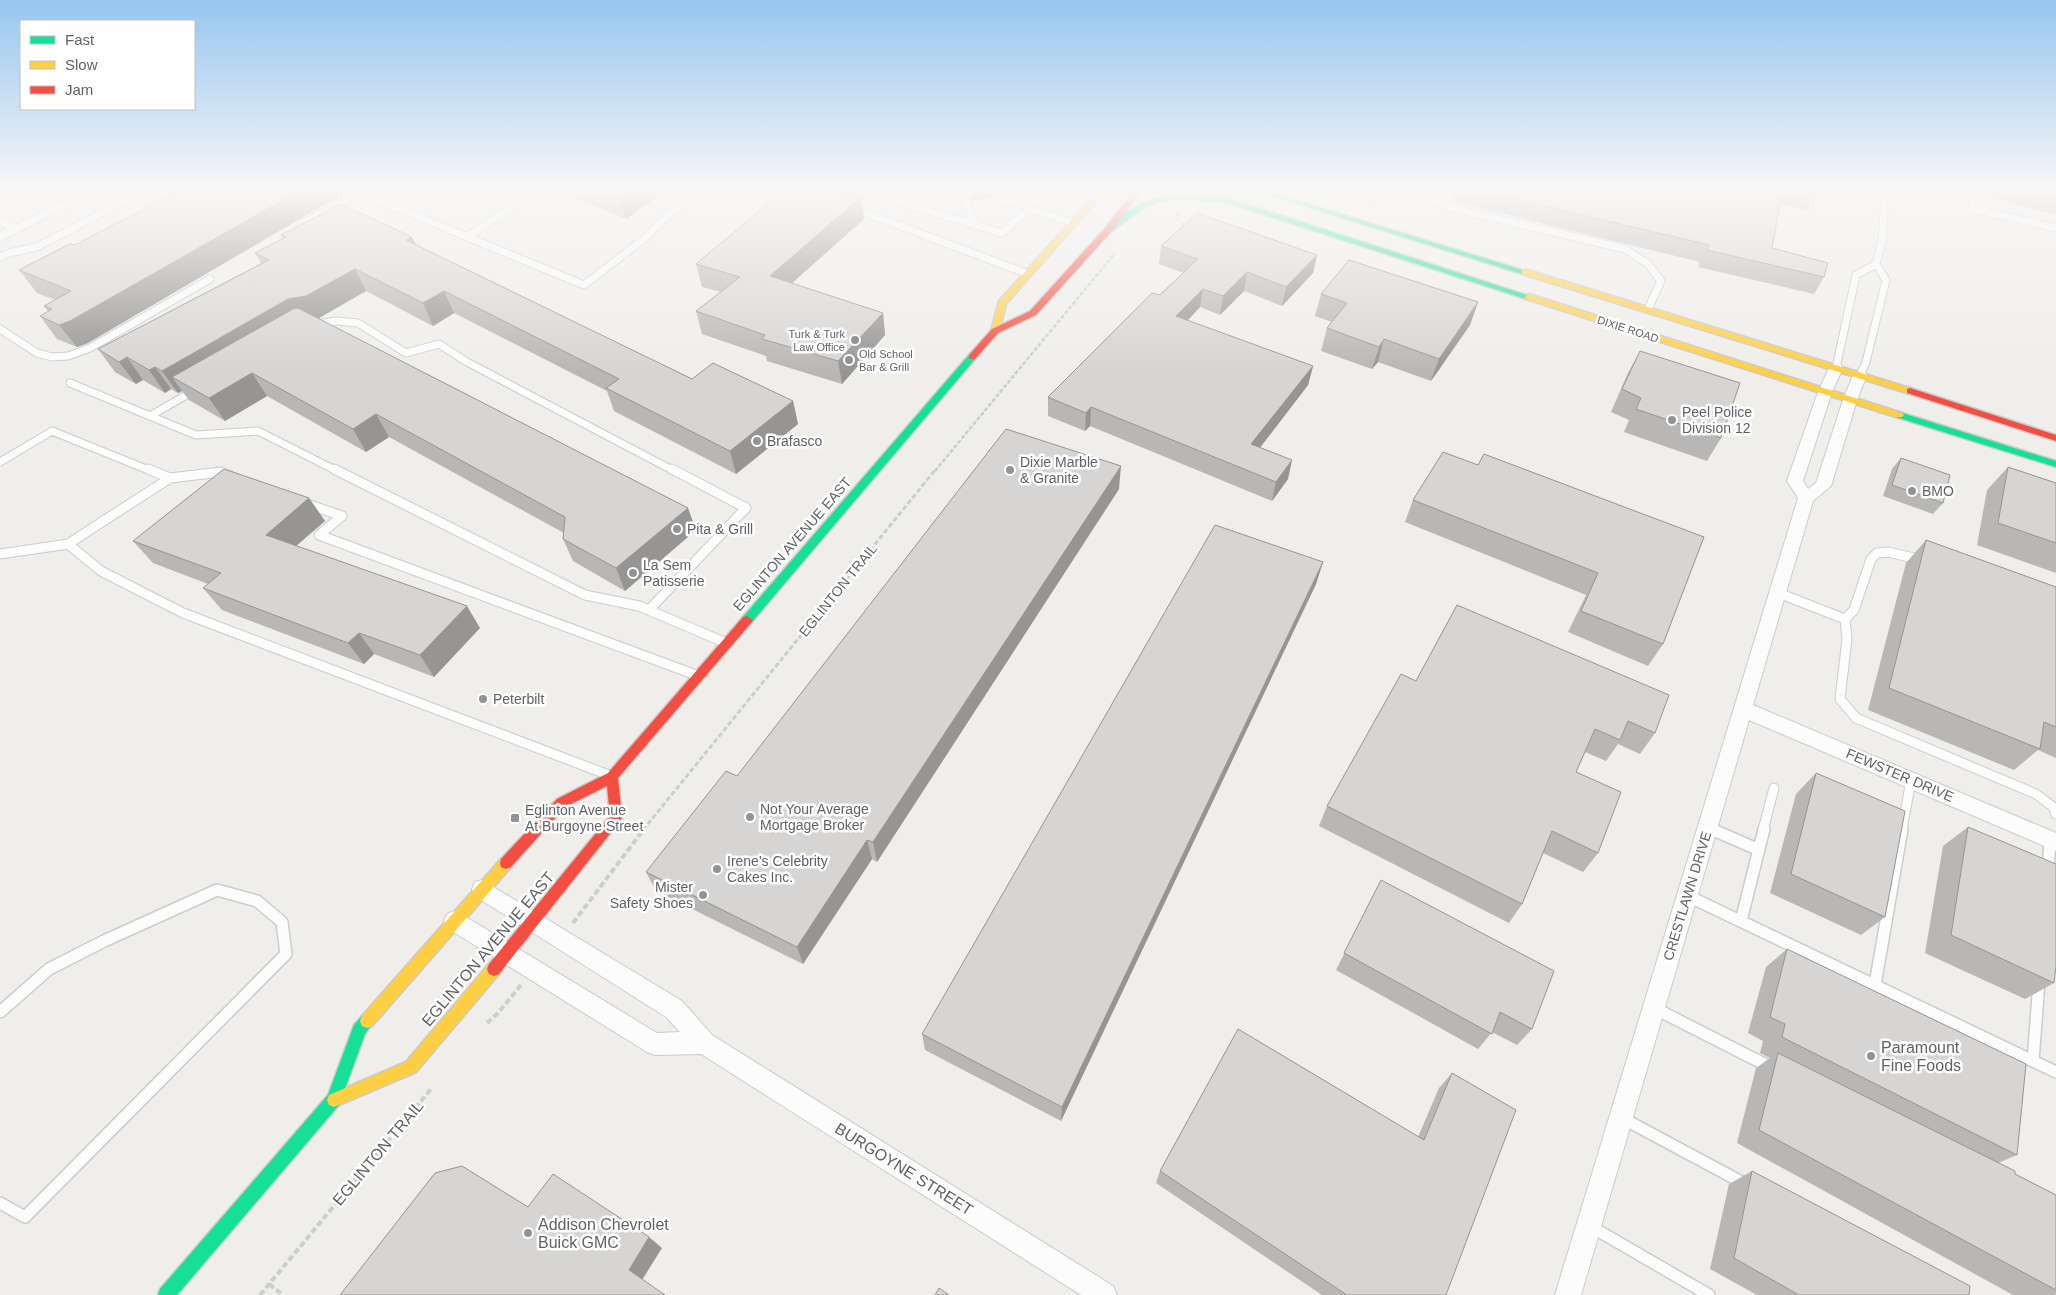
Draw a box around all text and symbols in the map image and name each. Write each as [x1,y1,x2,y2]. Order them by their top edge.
legend [20,20,195,110]
text: Fast [65,31,95,48]
text: Slow [65,56,98,73]
text: Jam [65,81,93,98]
street label: DIXIE ROAD [1596,313,1660,345]
place label: Turk & Turk Law Office [789,328,845,353]
marker: Turk & Turk Law Office [849,334,861,346]
place label: Old School Bar & Grill [859,348,913,373]
marker: Old School Bar & Grill [843,354,855,366]
place label: Peel Police Division 12 [1682,404,1752,436]
marker: Peel Police Division 12 [1666,414,1678,426]
place label: Brafasco [767,433,822,449]
marker: Brafasco [751,435,763,447]
place label: Dixie Marble & Granite [1020,454,1098,486]
marker: Dixie Marble & Granite [1004,464,1016,476]
street label: EGLINTON AVENUE EAST [730,474,855,614]
place label: BMO [1922,483,1954,499]
marker: BMO [1906,485,1918,497]
place label: Pita & Grill [687,521,753,537]
marker: Pita & Grill [671,523,683,535]
street label: EGLINTON TRAIL [796,540,880,640]
place label: La Sem Patisserie [643,557,705,589]
marker: La Sem Patisserie [627,567,639,579]
place label: Peterbilt [493,691,544,707]
marker: Peterbilt [477,693,489,705]
street label: FEWSTER DRIVE [1844,745,1956,805]
place label: Not Your Average Mortgage Broker [760,801,869,833]
place label: Eglinton Avenue At Burgoyne Street [525,802,643,834]
marker: Not Your Average Mortgage Broker [744,811,756,823]
marker: Eglinton Avenue At Burgoyne Street [509,812,521,824]
street label: CRESTLAWN DRIVE [1660,830,1714,962]
place label: Irene's Celebrity Cakes Inc. [727,853,828,885]
marker: Irene's Celebrity Cakes Inc. [711,863,723,875]
street label: EGLINTON AVENUE EAST [419,868,558,1030]
place label: Mister Safety Shoes [610,879,693,911]
marker: Mister Safety Shoes [697,889,709,901]
place label: Paramount Fine Foods [1881,1039,1961,1074]
marker: Paramount Fine Foods [1865,1050,1877,1062]
street label: EGLINTON TRAIL [329,1097,427,1209]
street label: BURGOYNE STREET [832,1120,976,1218]
place label: Addison Chevrolet Buick GMC [538,1216,669,1251]
marker: Addison Chevrolet Buick GMC [522,1227,534,1239]

